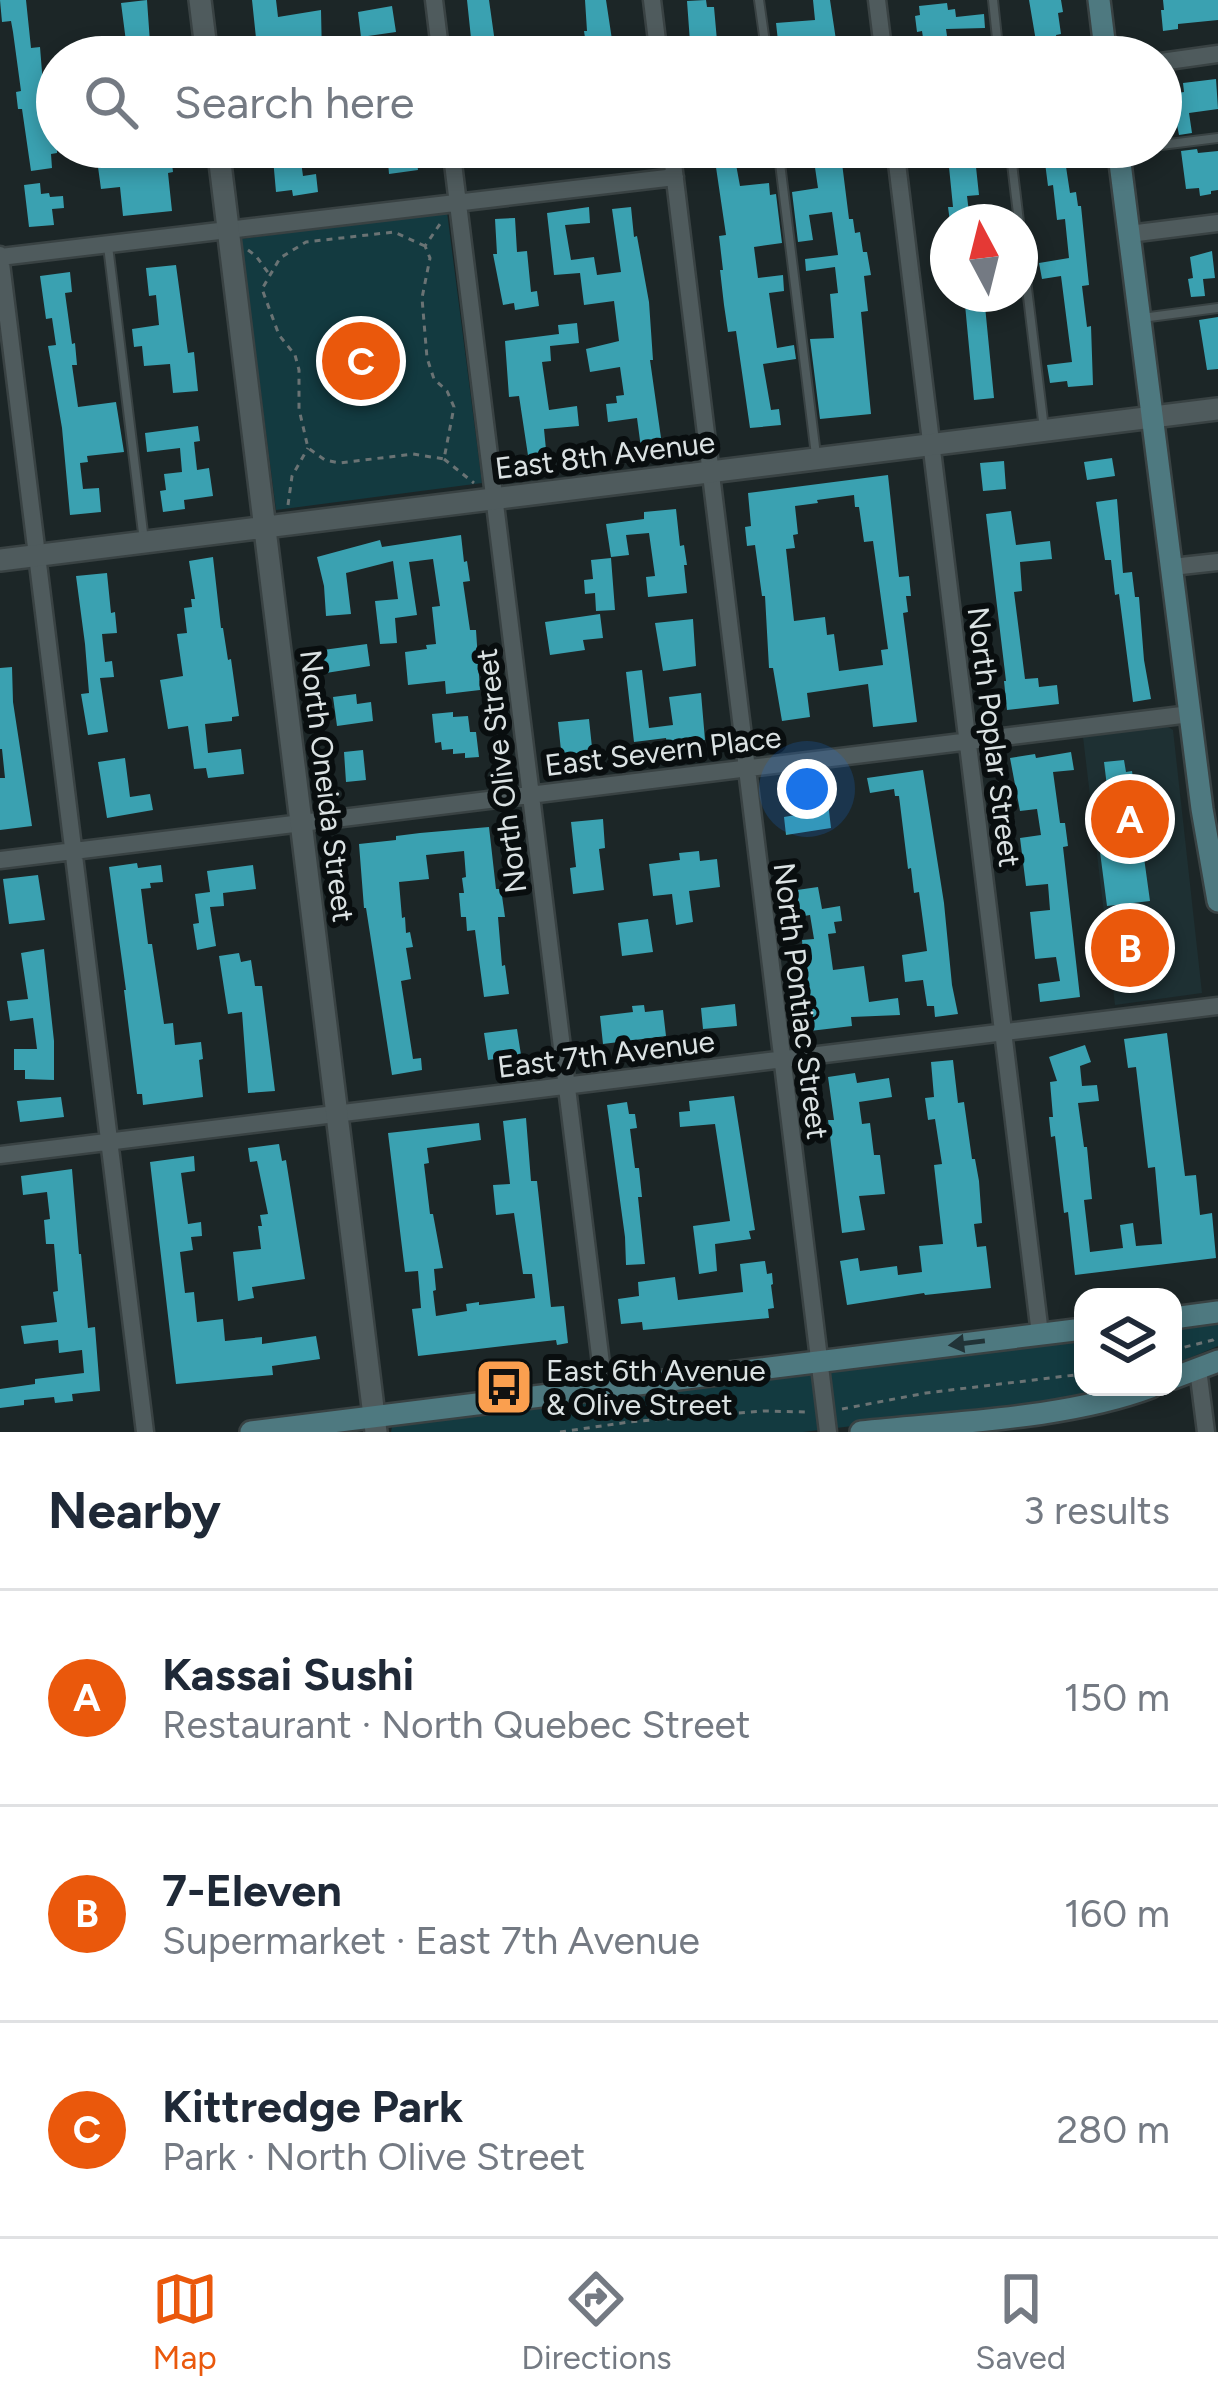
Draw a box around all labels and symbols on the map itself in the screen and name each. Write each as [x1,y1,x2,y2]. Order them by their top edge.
north arrow [930,204,1038,312]
pin: C [322,316,400,406]
street label: East 8th Avenue [493,423,717,487]
street label: North Poplar Street [960,605,1028,869]
street label: North Olive Street [468,647,534,895]
street label: North Oneida Street [292,648,362,924]
street label: East Severn Place [543,718,783,784]
your location [777,759,837,819]
pin: A [1091,774,1169,864]
street label: North Pontiac Street [766,860,836,1142]
pin: B [1091,903,1169,993]
street label: East 7th Avenue [495,1022,717,1086]
one-way arrow [948,1334,985,1353]
place label: East 6th Avenue & Olive Street [546,1352,766,1423]
bus stop icon: East 6th Avenue & Olive Street [473,1356,535,1418]

